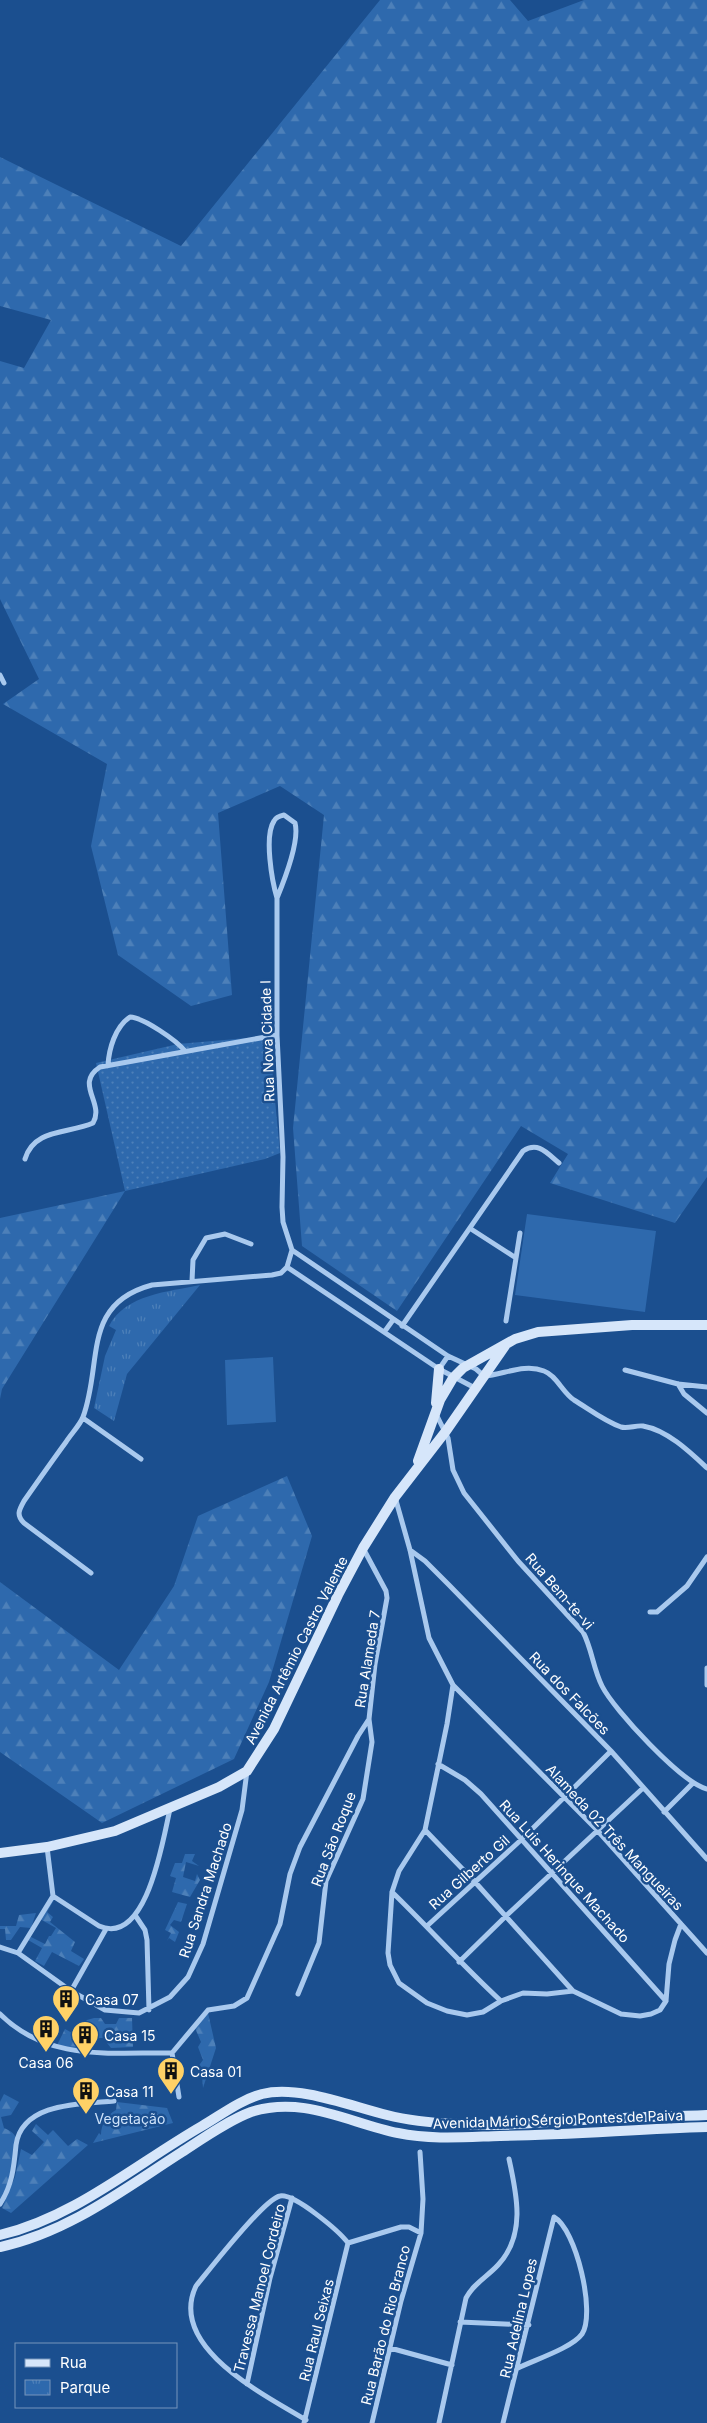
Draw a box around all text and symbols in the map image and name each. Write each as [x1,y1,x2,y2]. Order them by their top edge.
street label: Rua Nova Cidade I [256,980,278,1102]
street label: Rua Bem-te-vi [522,1549,598,1633]
street label: Avenida Artêmio Castro Valente [241,1553,351,1747]
street label: Rua Alameda 7 [351,1609,383,1709]
street label: Rua dos Falcões [526,1648,614,1738]
street label: Alameda 02 Três Mangueiras [543,1760,687,1914]
street label: Rua São Roque [307,1789,359,1889]
street label: Rua Luis Herinque Machado [496,1796,634,1946]
street label: Rua Sandra Machado [175,1820,235,1960]
street label: Rua Gilberto Gil [425,1831,513,1913]
building icon: Casa 07 [51,1984,81,2023]
place label: Casa 07 [85,1991,139,2008]
building icon: Casa 06 [31,2014,61,2053]
building icon: Casa 15 [70,2020,100,2059]
place label: Casa 15 [104,2027,155,2044]
place label: Casa 06 [19,2054,73,2071]
building icon: Casa 01 [156,2056,186,2095]
place label: Casa 01 [190,2063,242,2080]
building icon: Casa 11 [71,2076,101,2115]
place label: Casa 11 [105,2083,154,2100]
street label: Avenida Mário Sérgio Pontes de Paiva [432,2106,684,2132]
park label: Vegetação [95,2110,165,2127]
street label: Travessa Manoel Cordeiro [230,2202,288,2374]
street label: Rua Barão do Rio Branco [357,2243,413,2407]
street label: Rua Adelina Lopes [496,2256,540,2380]
street label: Rua Raul Seixas [295,2277,337,2383]
legend [15,2343,178,2408]
text: Rua [60,2353,87,2372]
text: Parque [60,2378,110,2397]

